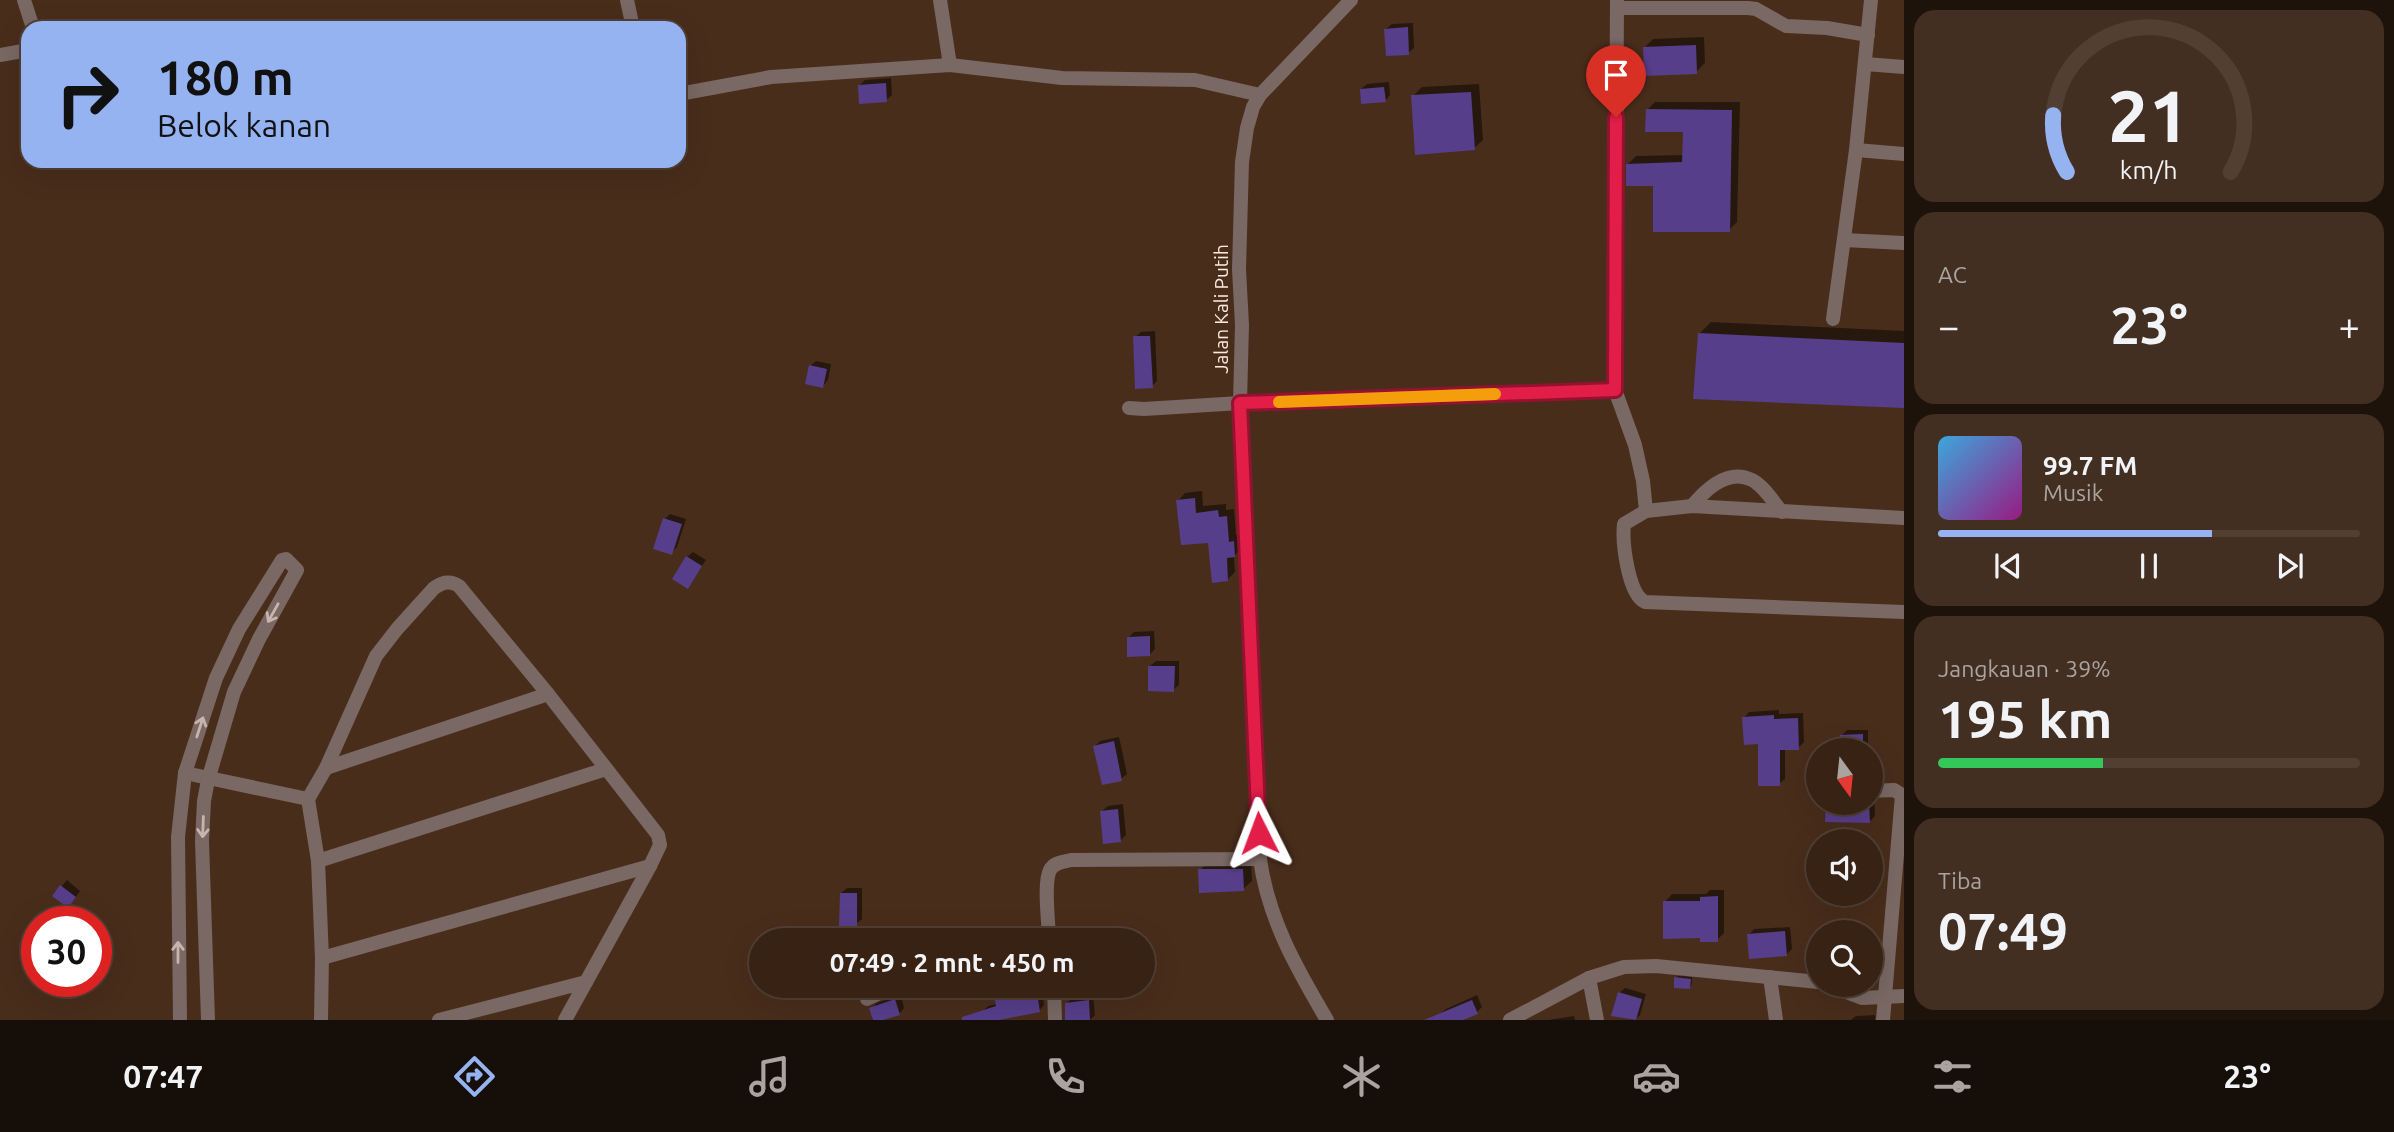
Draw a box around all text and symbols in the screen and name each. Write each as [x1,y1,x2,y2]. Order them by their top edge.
pin [1586,45,1646,117]
icon: right [42,49,133,140]
text: 180 m [157,49,294,104]
icon: arrive [1597,56,1635,94]
text: 21 [2108,74,2190,156]
text: Belok kanan [157,107,331,143]
text: km/h [2120,156,2178,184]
street label: Jalan Kali Putih [1210,244,1232,374]
text: AC [1938,262,1967,287]
text: 23° [2110,296,2188,354]
text: − [1938,305,1959,347]
text: + [2339,305,2360,347]
text: 99.7 FM [2043,451,2137,480]
text: Musik [2043,480,2103,505]
icon: previous [1989,547,2027,585]
icon: pause [2130,547,2168,585]
icon: next [2271,547,2309,585]
one-way arrow [266,602,280,622]
text: Jangkauan · 39% [1938,656,2110,681]
text: 195 km [1938,690,2112,748]
one-way arrow [195,717,208,739]
north arrow [1806,738,1883,816]
map controls [1806,738,1883,997]
position arrow [1222,796,1296,870]
one-way arrow [197,815,210,838]
button: sound [1806,829,1883,906]
text: Tiba [1938,868,1982,893]
text: 07:49 [1938,902,2068,960]
speed limit sign: 30 [21,906,112,997]
button: search [1806,920,1883,997]
one-way arrow [171,941,185,964]
text: 07:49 · 2 mnt · 450 m [830,948,1074,977]
icon: directions [450,1052,499,1101]
icon: music [745,1052,794,1101]
icon: phone [1041,1052,1090,1101]
icon: climate [1337,1052,1386,1101]
icon: car [1632,1052,1681,1101]
icon: filters [1928,1052,1977,1101]
text: 07:47 [123,1058,203,1094]
text: 23° [2223,1058,2271,1094]

